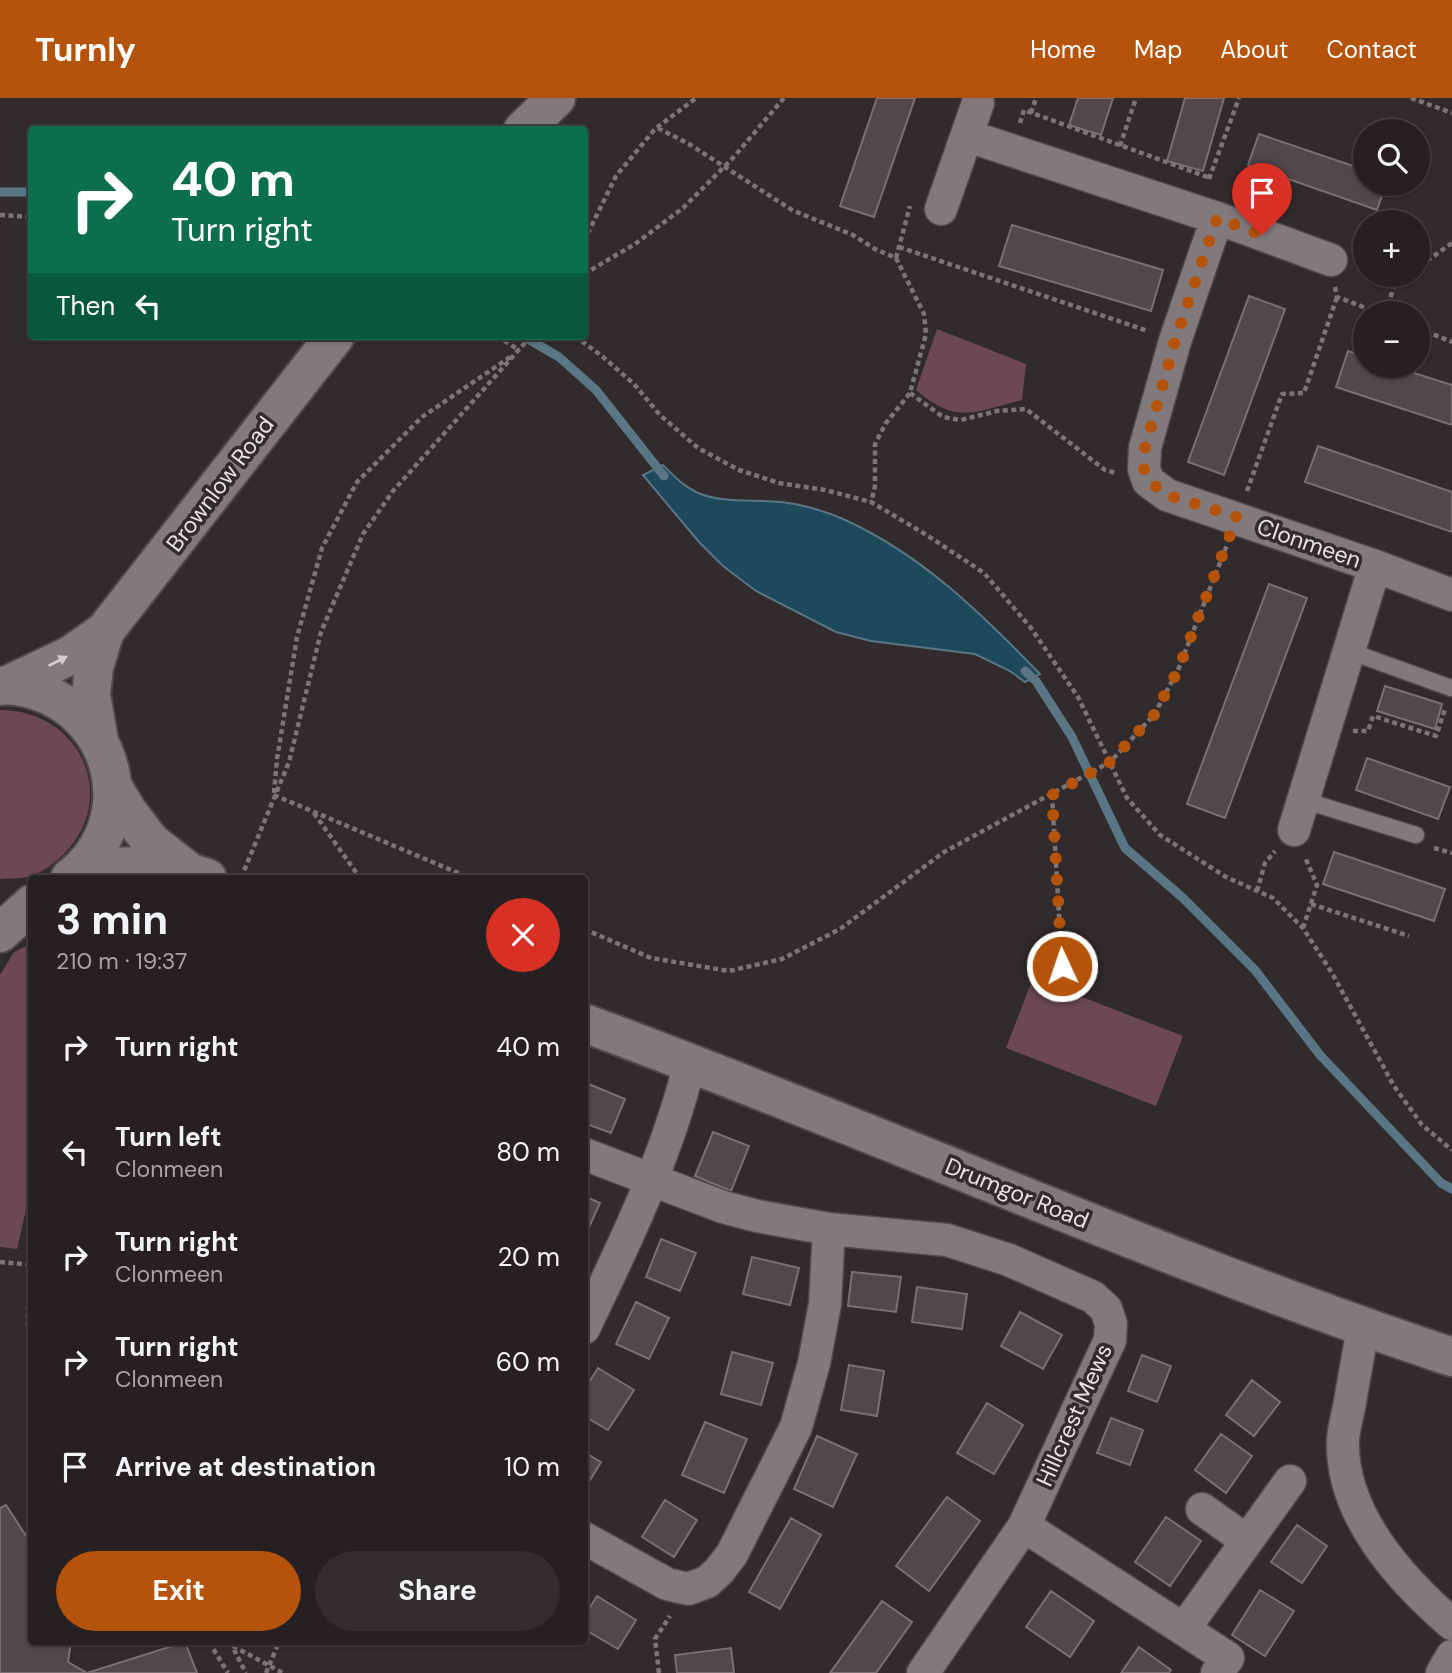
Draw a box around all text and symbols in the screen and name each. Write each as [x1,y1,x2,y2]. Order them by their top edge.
text: Turnly [35,28,136,71]
text: Home [1030,34,1096,65]
text: Map [1134,34,1182,65]
text: About [1220,34,1289,65]
text: Contact [1327,34,1417,65]
map controls [1353,119,1430,378]
button: search [1353,119,1430,196]
text: 40 m [171,147,295,211]
icon: right [56,154,147,245]
pin [1232,163,1292,235]
icon: arrive [1243,174,1281,212]
text: Turn right [171,209,313,251]
button: + [1353,210,1430,287]
icon: left [129,287,167,325]
text: Then [56,289,115,323]
button: − [1353,301,1430,378]
street label: Brownlow Road [159,411,281,557]
street label: Clonmeen [1253,511,1365,575]
one-way arrow [48,656,68,667]
text: 3 min [56,892,168,947]
button: close [486,898,560,972]
position arrow [1025,929,1099,1003]
text: 210 m · 19:37 [56,946,187,976]
icon: right [56,1028,94,1066]
text: Turn right [115,1030,239,1064]
text: 40 m [496,1030,560,1064]
text: Turn left [115,1120,222,1154]
icon: left [56,1133,94,1171]
text: 80 m [496,1135,560,1169]
street label: Drumgor Road [941,1151,1093,1235]
text: Clonmeen [115,1154,223,1184]
text: Turn right [115,1225,239,1259]
icon: right [56,1238,94,1276]
text: 20 m [497,1240,560,1274]
text: Clonmeen [115,1259,223,1289]
text: Turn right [115,1330,239,1364]
street label: Hillcrest Mews [1029,1339,1119,1491]
icon: right [56,1343,94,1381]
text: 60 m [496,1345,560,1379]
text: Clonmeen [115,1364,223,1394]
icon: arrive [56,1448,94,1486]
text: Arrive at destination [115,1450,376,1484]
text: 10 m [504,1450,560,1484]
button: Exit [56,1551,301,1631]
button: Share [315,1551,560,1631]

